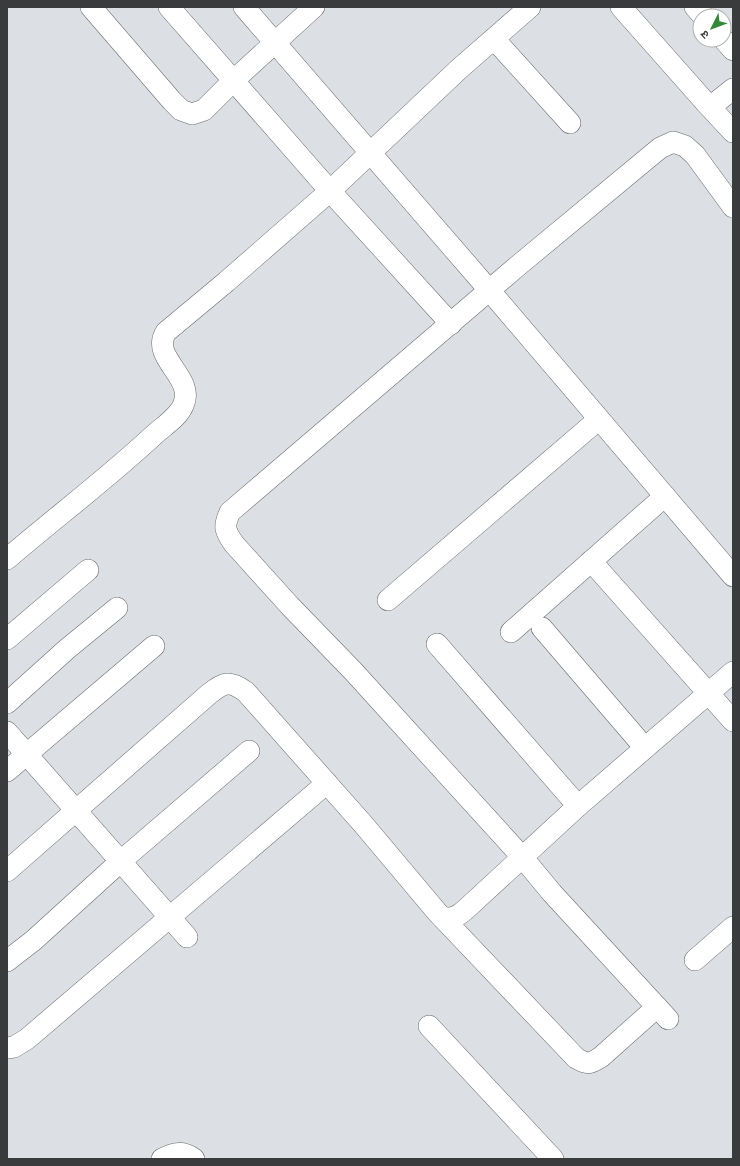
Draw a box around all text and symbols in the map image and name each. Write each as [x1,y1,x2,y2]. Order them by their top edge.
north arrow [692,8,732,48]
text: उ [697,27,712,42]

